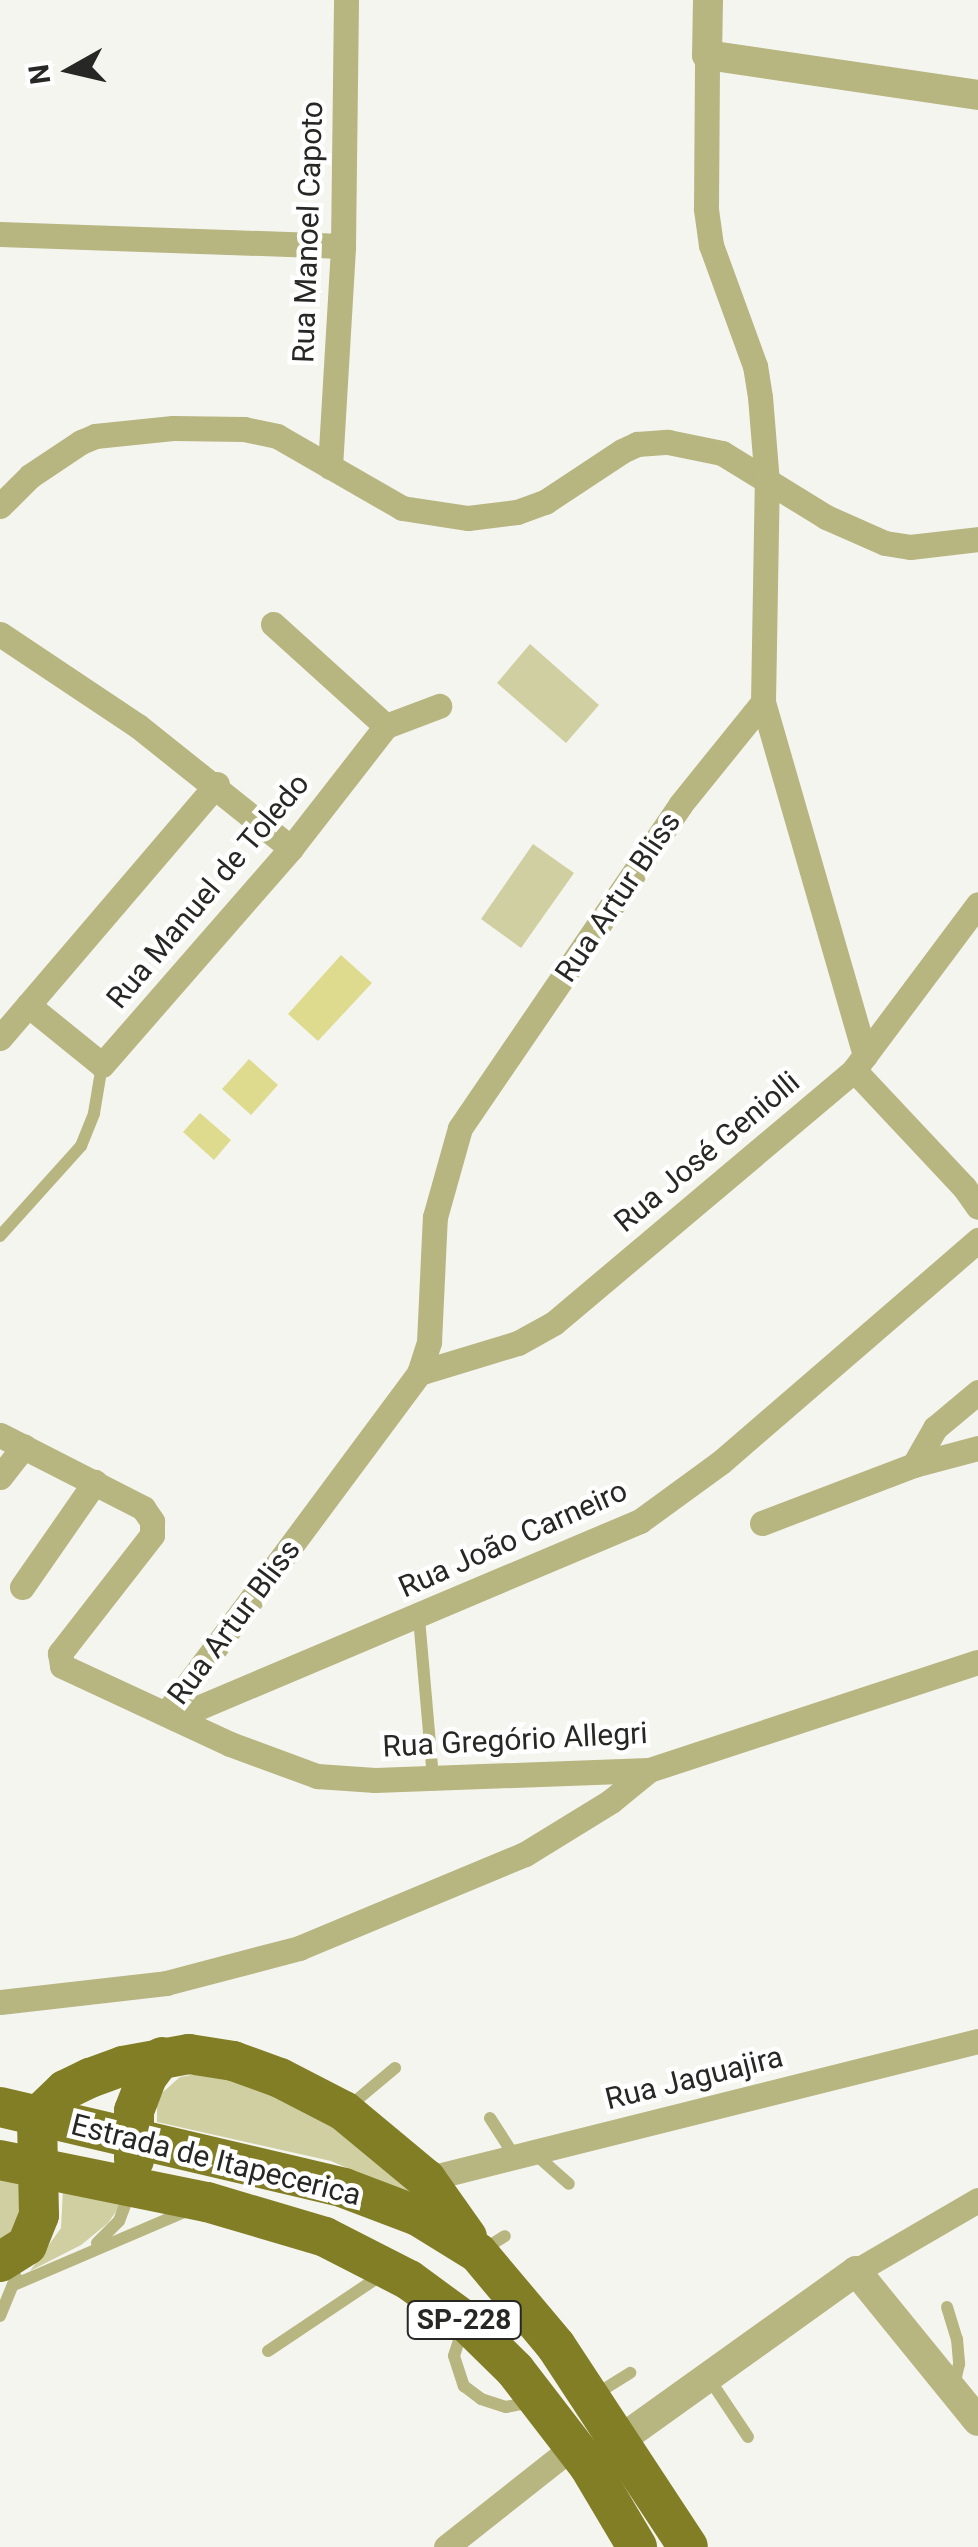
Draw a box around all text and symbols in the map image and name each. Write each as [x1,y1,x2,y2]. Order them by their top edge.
north arrow [20,20,120,120]
text: N [22,62,58,86]
street label: Rua Manoel Capoto [285,100,331,364]
street label: Rua Manuel de Toledo [99,766,317,1016]
street label: Rua Artur Bliss [548,805,688,989]
street label: Rua José Geniolli [607,1064,807,1240]
street label: Rua João Carneiro [393,1473,633,1605]
street label: Rua Artur Bliss [160,1532,308,1712]
street label: Rua Gregório Allegri [382,1715,648,1765]
street label: Rua Jaguajira [601,2039,787,2117]
street label: Estrada de Itapecerica [67,2107,365,2213]
road number: SP-228 [406,2297,522,2343]

